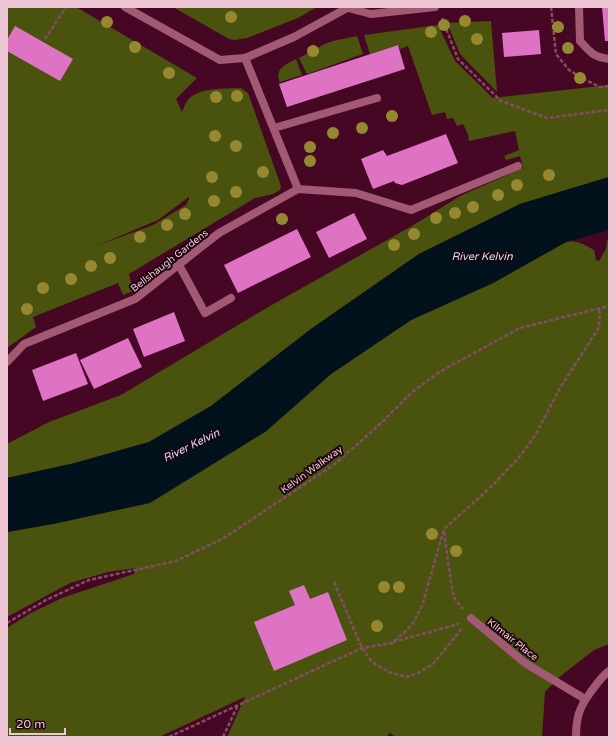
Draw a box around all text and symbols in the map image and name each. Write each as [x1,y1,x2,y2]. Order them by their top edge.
street label: Bellshaugh Gardens [129,227,211,295]
water label: River Kelvin [451,250,513,263]
water label: River Kelvin [161,426,222,465]
street label: Kelvin Walkway [278,443,345,496]
street label: Kilmair Place [485,616,540,664]
scale bar [10,710,65,736]
text: 20 m [16,717,45,731]

